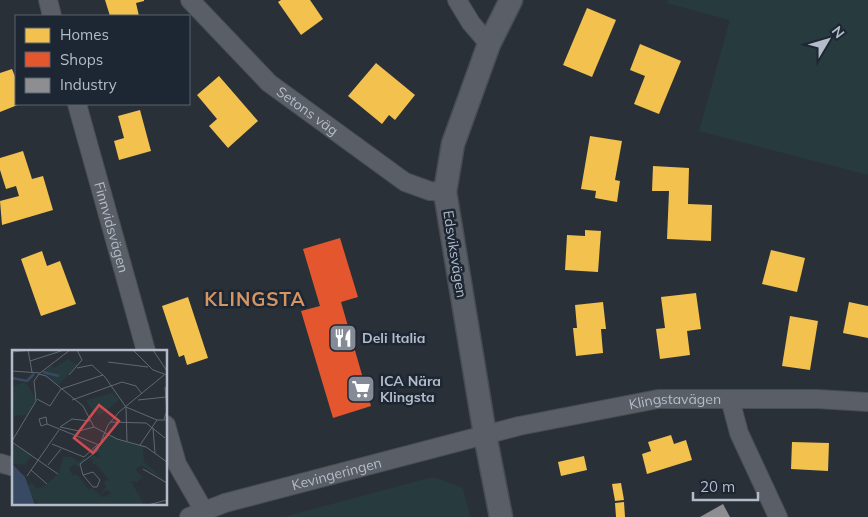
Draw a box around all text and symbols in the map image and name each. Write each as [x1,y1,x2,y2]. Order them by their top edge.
legend [15,15,190,105]
north arrow [803,15,853,65]
text: N [828,22,849,42]
text: Homes [60,25,109,44]
text: Shops [60,50,103,69]
text: Industry [60,75,117,94]
street label: Setons väg [273,82,342,139]
street label: Finnvidsvägen [90,180,133,275]
street label: Edsviksvägen [439,209,471,299]
district label: KLINGSTA [204,287,306,311]
restaurant icon: Deli Italia [328,323,358,353]
place label: Deli Italia [362,329,425,347]
inset map [12,350,168,504]
place label: ICA Nära Klingsta [380,372,441,406]
supermarket icon: ICA Nära Klingsta [346,374,376,404]
street label: Klingstavägen [627,390,721,413]
street label: Kevingeringen [290,453,384,494]
scale bar [693,470,758,502]
text: 20 m [700,477,735,496]

